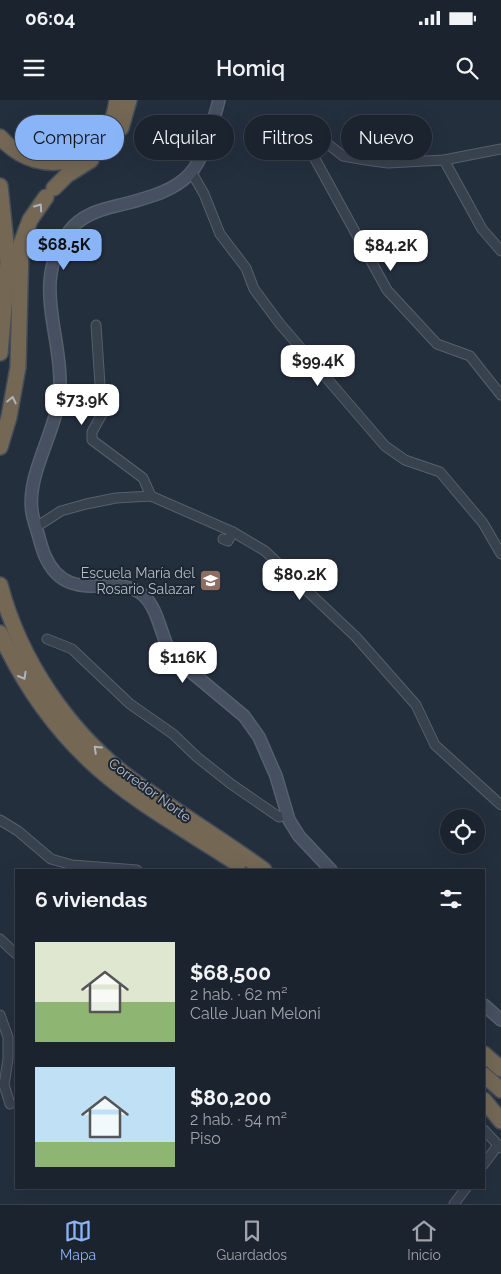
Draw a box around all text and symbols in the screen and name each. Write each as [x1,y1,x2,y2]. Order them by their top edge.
text: 06:04 [25,7,75,29]
icon: menu [20,54,48,82]
icon: search [453,54,481,82]
text: Homiq [216,55,285,81]
chip: Comprar [15,115,124,160]
chip: Alquilar [134,115,234,160]
chip: Filtros [244,115,331,160]
chip: Nuevo [341,115,432,160]
one-way arrow [33,203,42,213]
pin: $68.5K [23,228,105,271]
pin: $84.2K [350,230,432,272]
text: $68.5K [38,235,90,254]
text: $84.2K [365,236,417,255]
pin: $99.4K [277,344,359,387]
text: $99.4K [292,351,344,370]
pin: $73.9K [41,384,123,426]
text: $73.9K [56,390,108,409]
one-way arrow [7,395,17,404]
pin: $80.2K [259,558,341,601]
place label: Escuela María del Rosario Salazar [81,565,195,597]
text: $80.2K [274,565,326,584]
school or university icon: Escuela María del Rosario Salazar [199,569,223,593]
pin: $116K [148,642,218,684]
text: $116K [160,648,206,667]
one-way arrow [16,670,26,679]
one-way arrow [94,746,103,755]
street label: Corredor Norte [106,755,194,825]
map controls [440,809,485,854]
button: locate [440,809,485,854]
icon: filters [437,885,465,913]
text: 6 viviendas [35,887,147,912]
text: $68,500 [190,960,271,985]
icon: home [75,962,135,1022]
text: 2 hab. · 62 m² [190,985,288,1004]
text: Calle Juan Meloni [190,1004,321,1023]
text: $80,200 [190,1085,271,1110]
icon: home [75,1087,135,1147]
text: 2 hab. · 54 m² [190,1110,287,1129]
text: Piso [190,1129,221,1148]
tab: Mapa [60,1217,96,1263]
tab: Guardados [216,1217,287,1263]
tab: Inicio [407,1217,441,1263]

